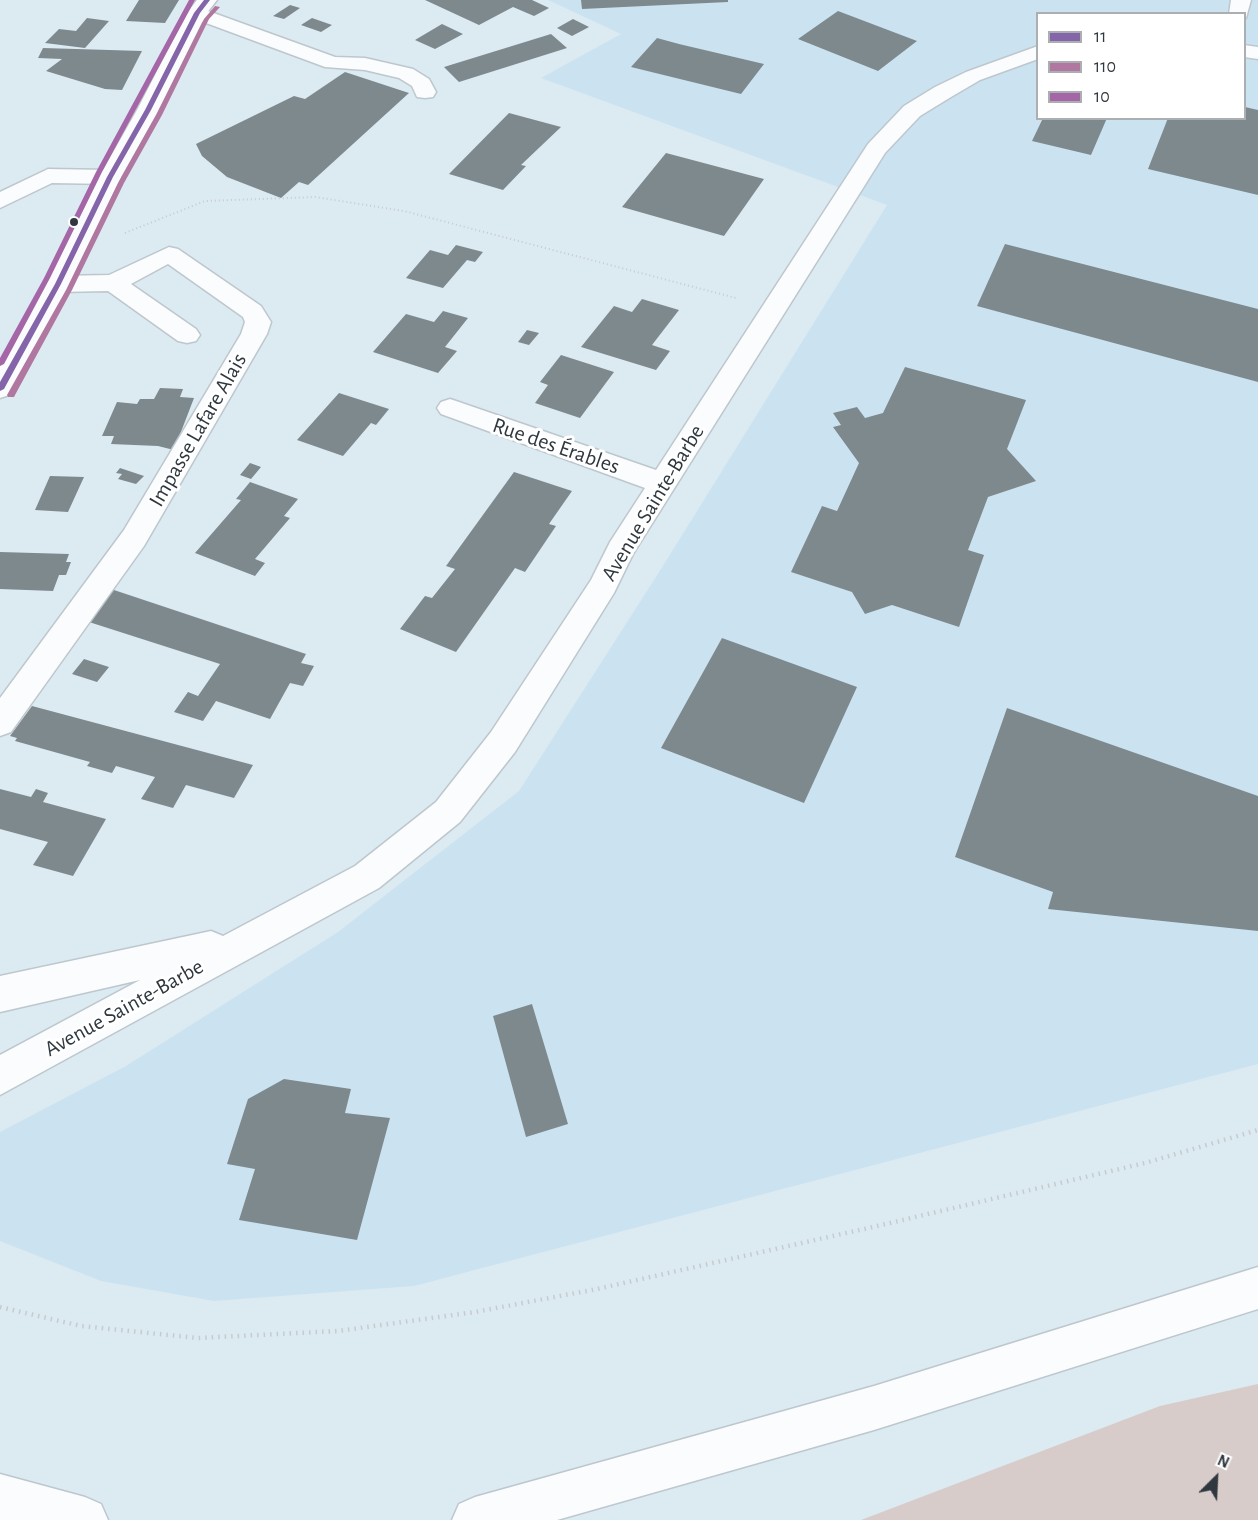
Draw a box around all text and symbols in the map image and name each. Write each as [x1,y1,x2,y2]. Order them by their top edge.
legend [1036,12,1246,120]
text: 11 [1094,28,1106,46]
text: 110 [1094,58,1116,76]
text: 10 [1094,88,1110,106]
unlabelled marker [68,216,80,228]
street label: Impasse Lafare Alais [143,349,253,511]
street label: Rue des Érables [489,412,623,480]
street label: Avenue Sainte-Barbe [596,420,710,586]
street label: Avenue Sainte-Barbe [40,953,208,1063]
north arrow [1186,1448,1246,1508]
text: N [1215,1452,1232,1471]

